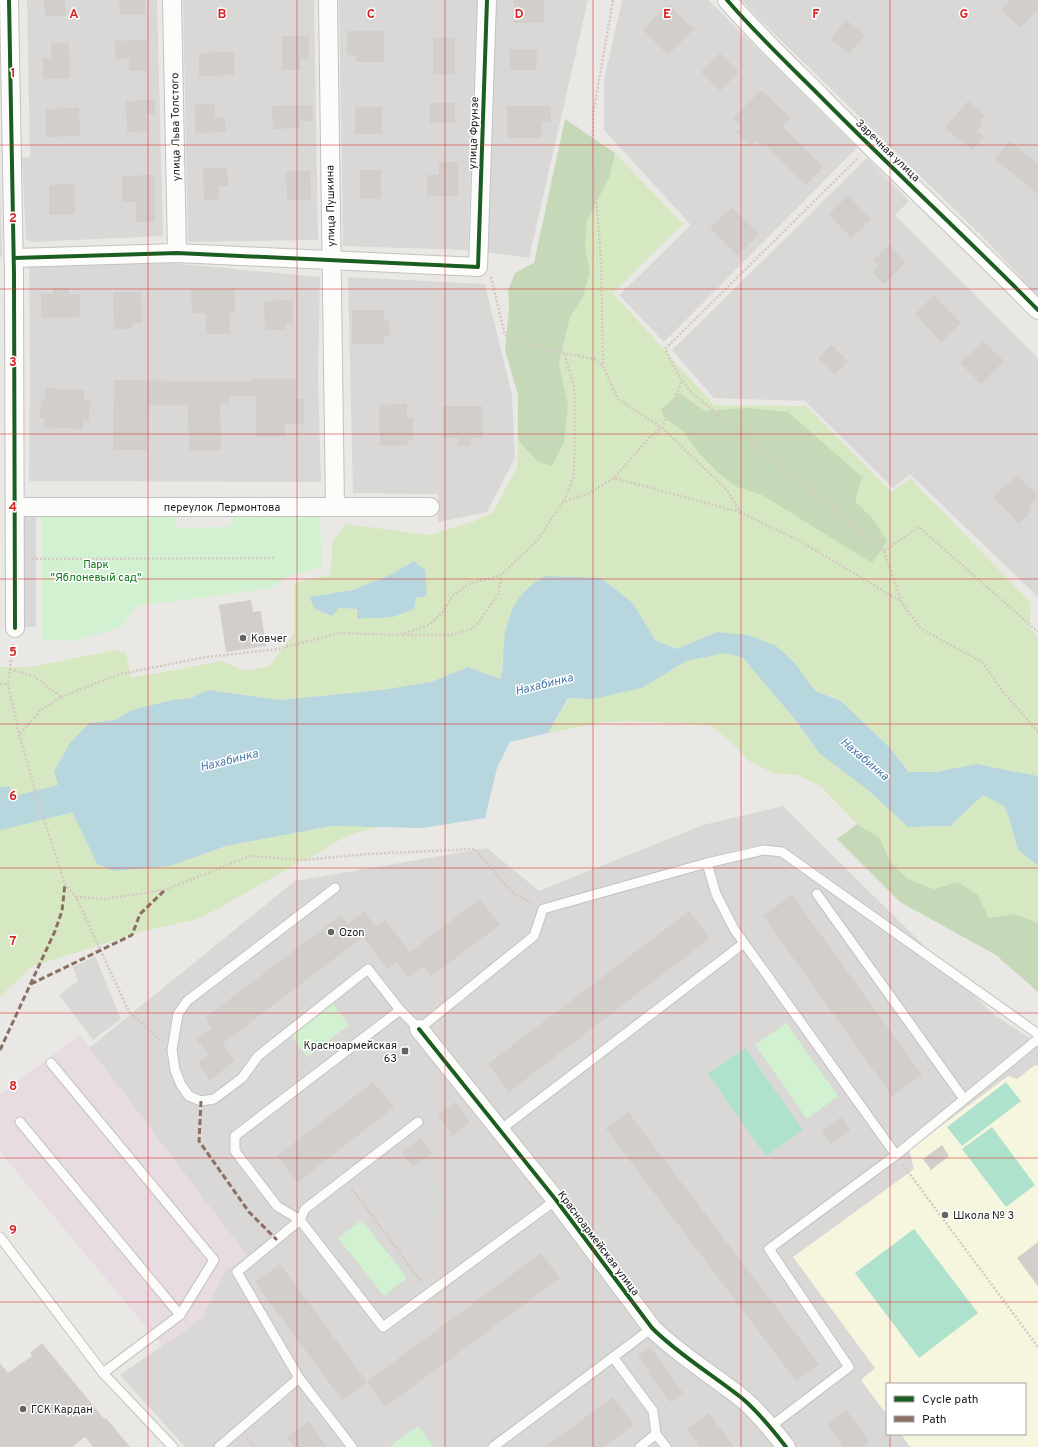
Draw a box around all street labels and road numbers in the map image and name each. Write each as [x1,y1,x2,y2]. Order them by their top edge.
street label: улица Льва Толстого [168,73,184,181]
street label: улица Фрунзе [466,96,482,170]
street label: Заречная улица [852,116,923,185]
street label: улица Пушкина [323,165,339,247]
street label: переулок Лермонтова [164,501,280,515]
street label: Красноармейская улица [554,1188,642,1299]

